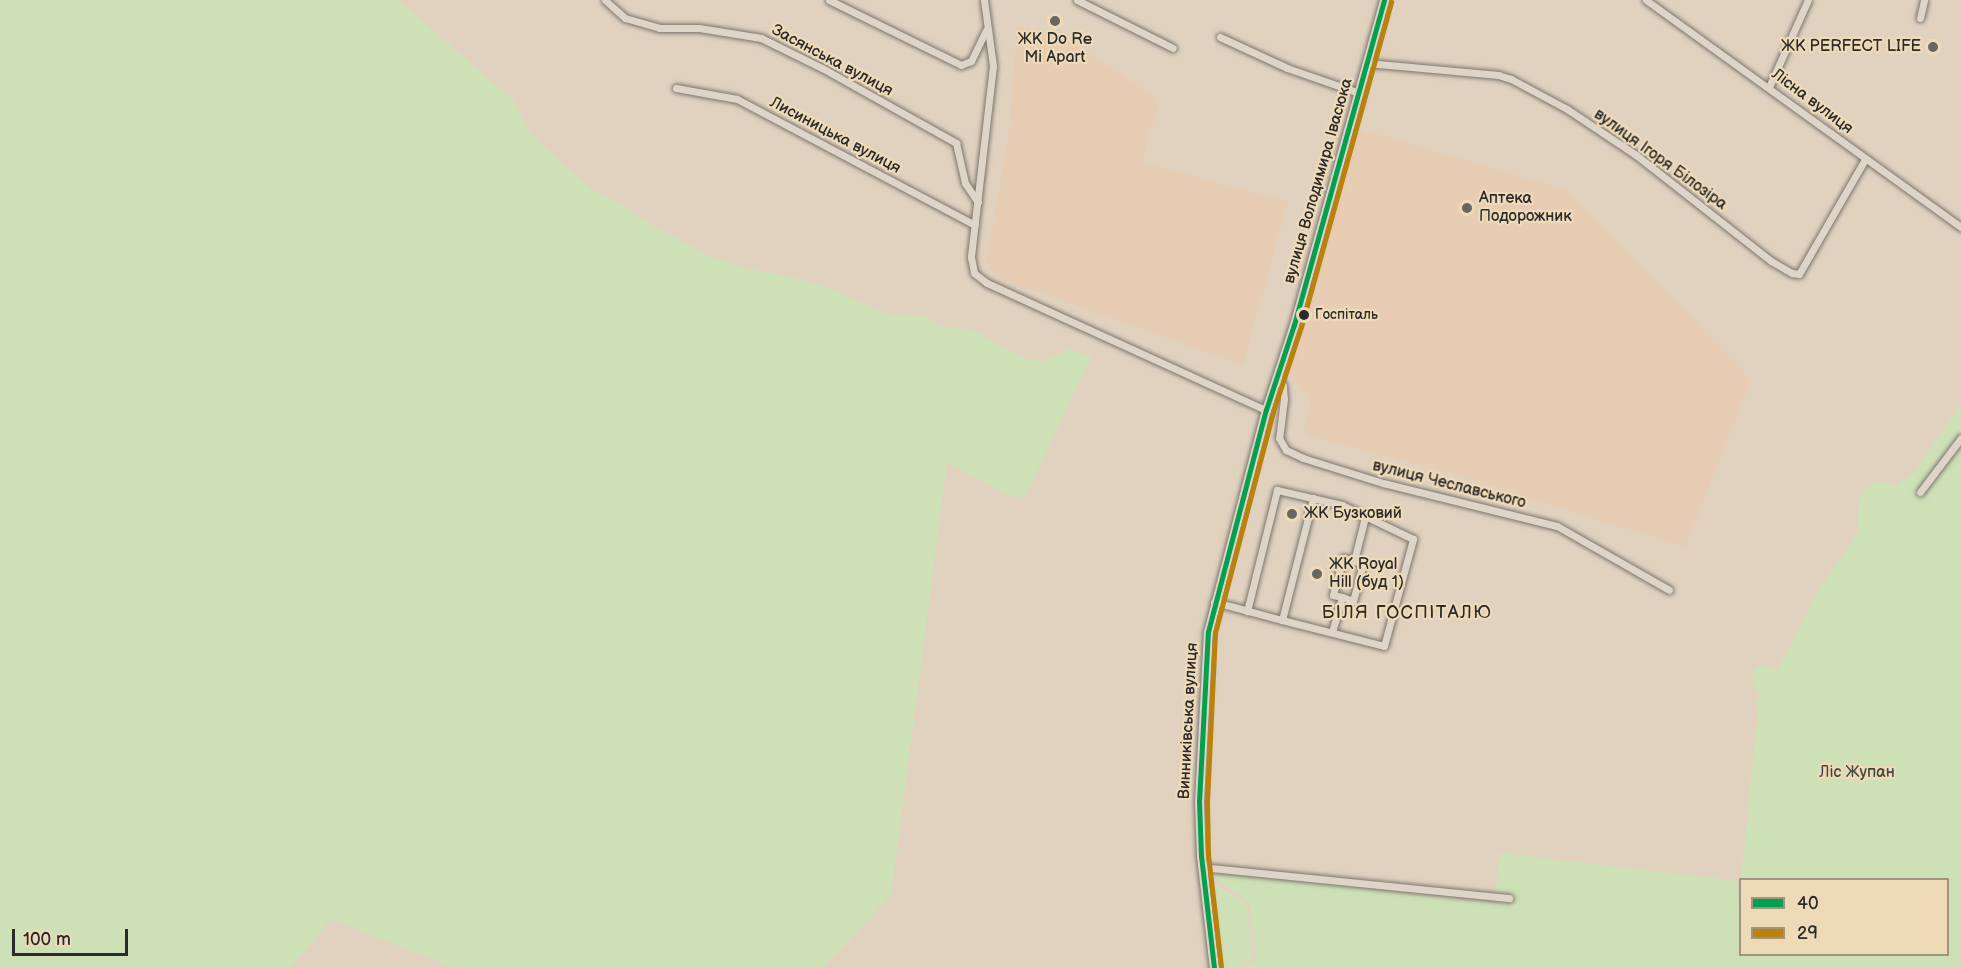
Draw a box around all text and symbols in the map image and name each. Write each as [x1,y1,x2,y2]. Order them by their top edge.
marker: ЖК Do Re Mi Apart [1048,14,1062,28]
street label: Засянська вулиця [768,21,896,101]
place label: ЖК Do Re Mi Apart [1018,30,1092,68]
place label: ЖК PERFECT LIFE [1781,37,1921,57]
marker: ЖК PERFECT LIFE [1926,40,1940,54]
street label: Лісна вулиця [1768,65,1856,139]
street label: вулиця Володимира Івасюка [1280,76,1358,286]
street label: Лисиницька вулиця [766,93,904,179]
street label: вулиця Ігоря Білозіра [1590,105,1730,215]
place label: Аптека Подорожник [1479,189,1572,227]
marker: Аптека Подорожник [1460,201,1474,215]
place label: Госпіталь [1315,307,1378,323]
marker: Госпіталь [1298,309,1310,321]
street label: вулиця Чеславського [1370,457,1528,513]
place label: ЖК Бузковий [1304,504,1402,524]
marker: ЖК Бузковий [1285,507,1299,521]
place label: ЖК Royal Hill (буд 1) [1329,555,1404,593]
marker: ЖК Royal Hill (буд 1) [1310,567,1324,581]
district label: БІЛЯ ГОСПІТАЛЮ [1322,602,1492,624]
street label: Винниківська вулиця [1175,642,1203,800]
park label: Ліс Жупан [1819,763,1895,783]
legend [1739,878,1949,956]
text: 40 [1797,893,1819,914]
scale bar [15,917,130,955]
text: 29 [1797,923,1818,944]
text: 100 m [23,929,71,950]

